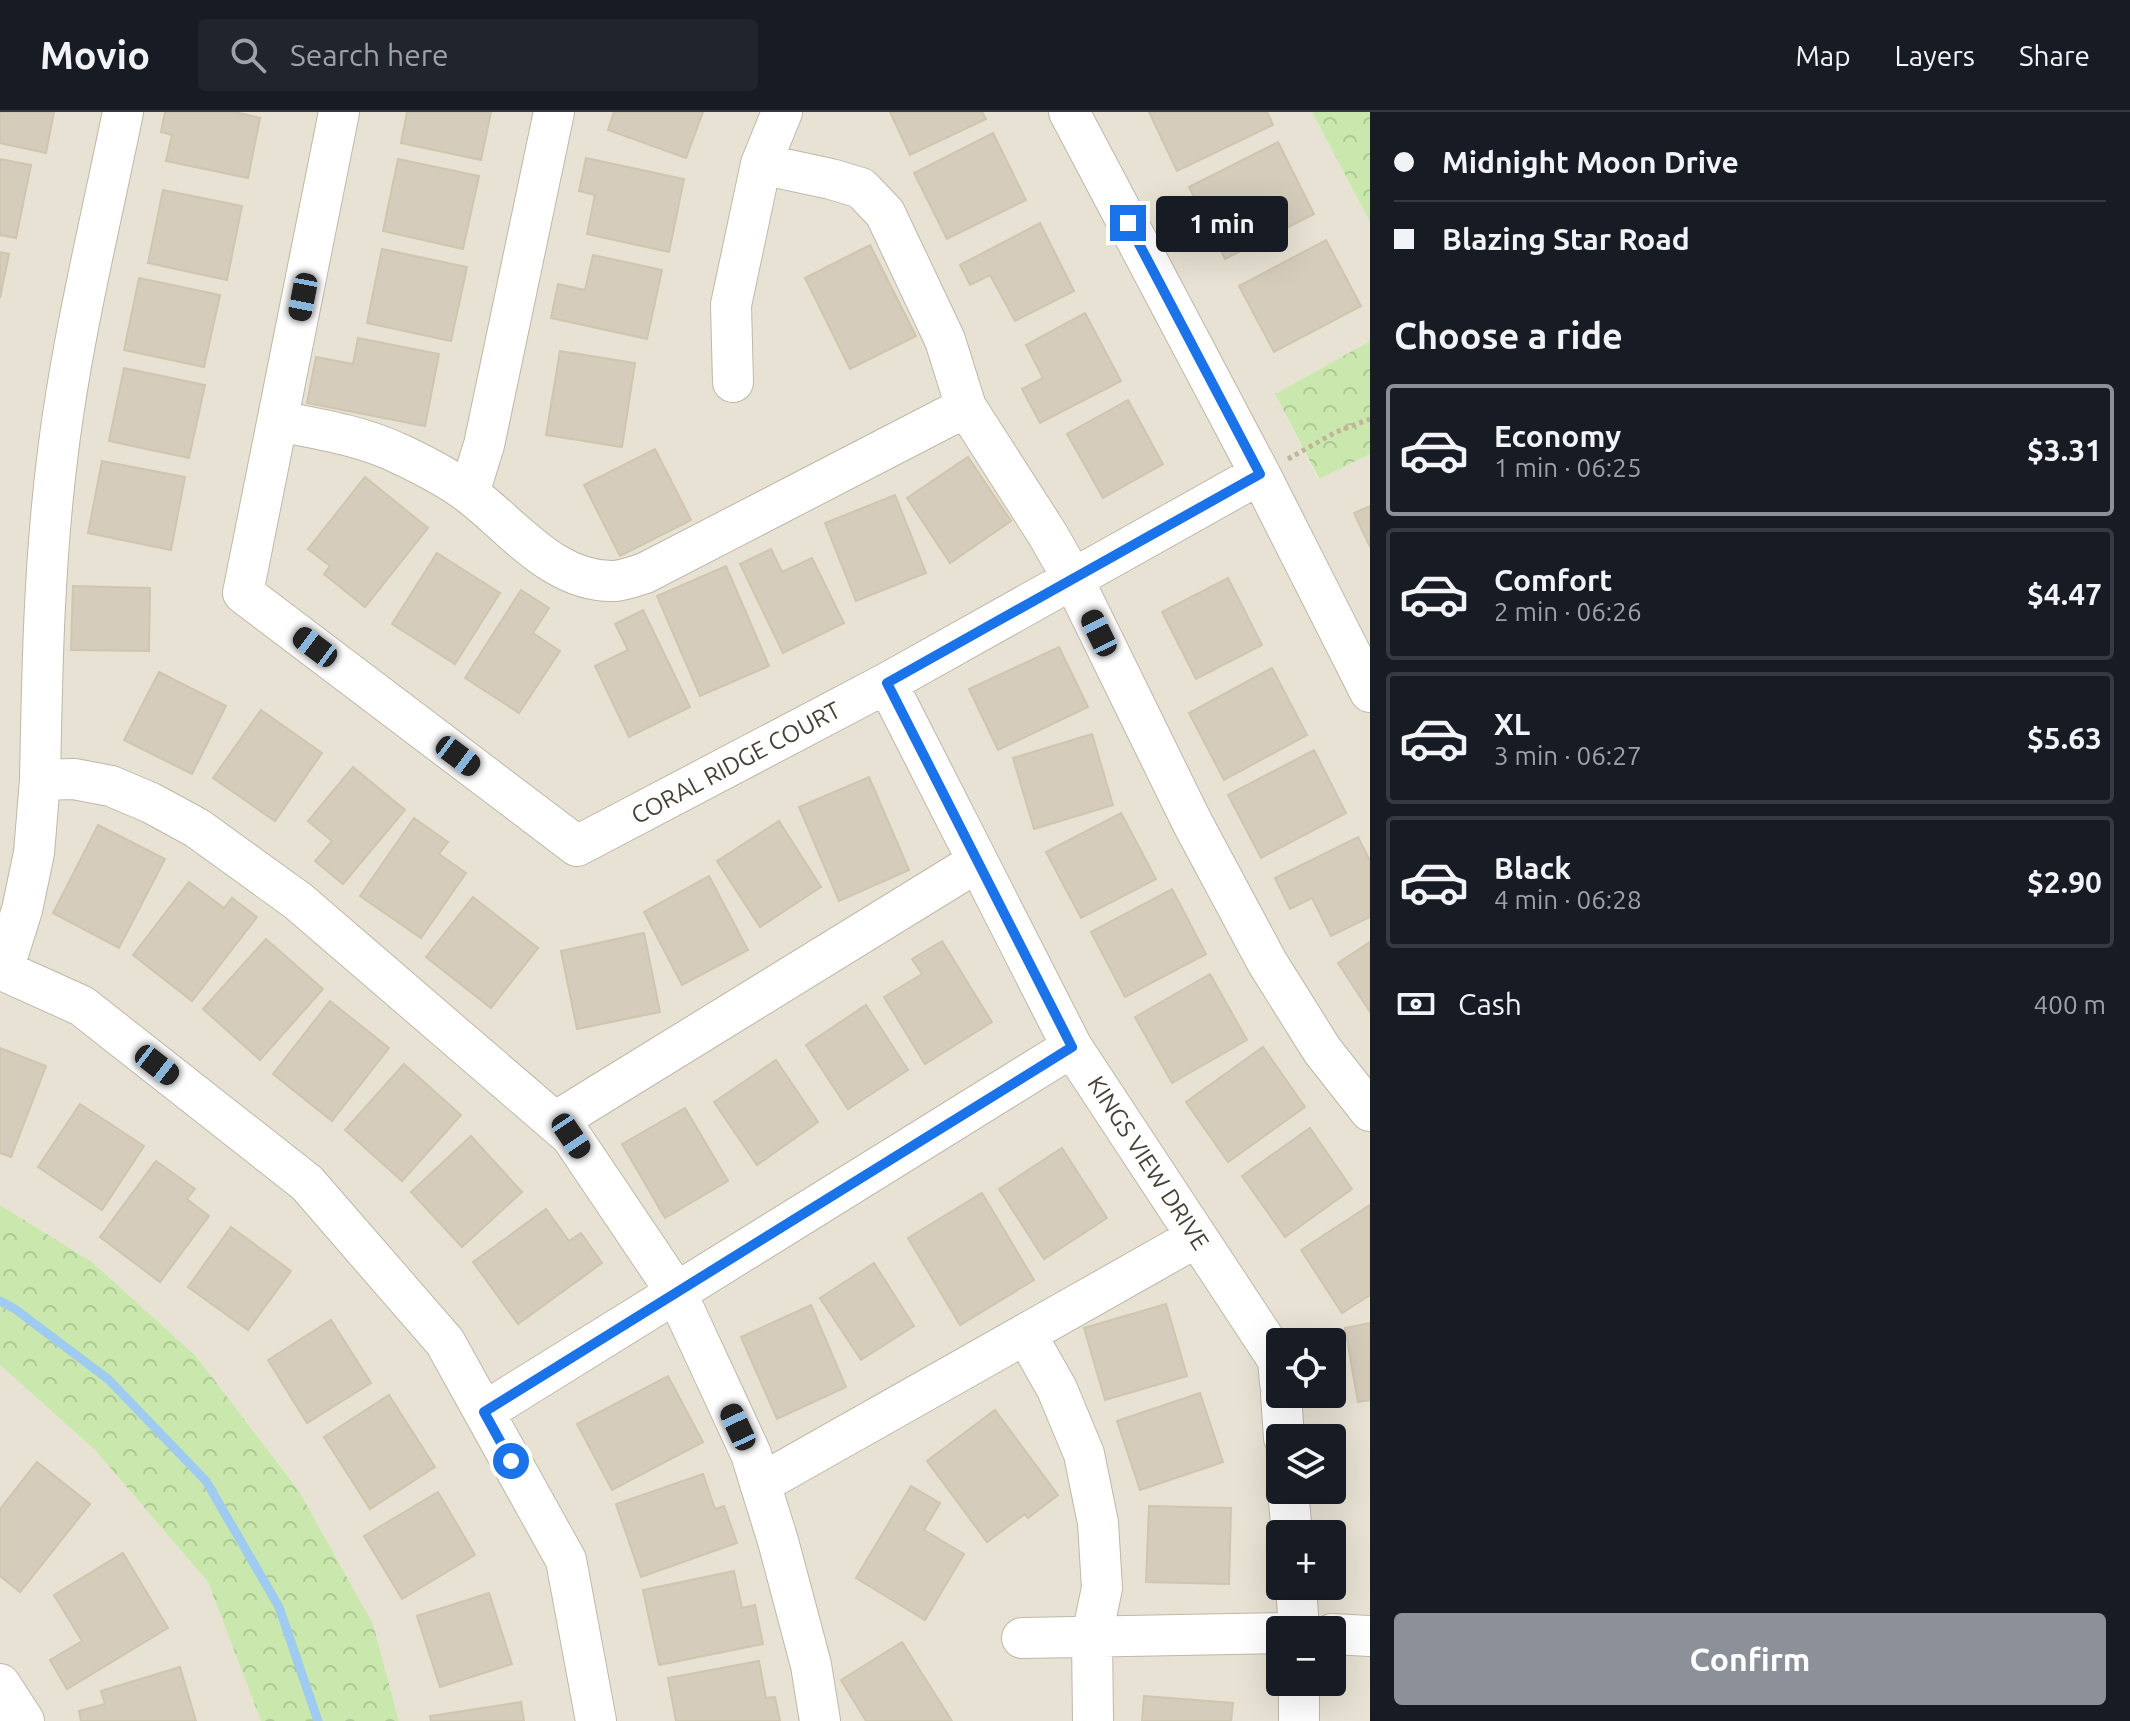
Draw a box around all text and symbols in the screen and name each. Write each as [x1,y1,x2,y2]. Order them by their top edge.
search box [198,19,758,91]
icon: search [226,33,270,77]
text: Movio [40,34,150,76]
text: Search here [290,38,449,72]
text: Map [1795,40,1851,71]
text: Layers [1895,40,1975,71]
text: Share [2019,40,2090,71]
text: Midnight Moon Drive [1442,145,1739,179]
callout: 1 min [1156,195,1288,251]
route end [1110,205,1146,241]
text: 1 min [1189,209,1255,238]
text: Blazing Star Road [1442,222,1690,256]
car [287,271,319,323]
text: Choose a ride [1394,315,1623,356]
icon: car [1398,414,1470,486]
text: Economy [1494,419,1621,453]
text: $3.31 [2027,433,2102,467]
text: 1 min · 06:25 [1494,453,1642,482]
icon: car [1398,558,1470,630]
text: Comfort [1494,563,1612,597]
text: $4.47 [2027,577,2102,611]
text: 2 min · 06:26 [1494,597,1642,626]
car [1078,606,1120,660]
car [289,623,341,671]
street label: CORAL RIDGE COURT [627,696,845,829]
icon: car [1398,702,1470,774]
text: XL [1494,707,1530,741]
text: $5.63 [2027,721,2102,755]
car [432,732,484,780]
text: 3 min · 06:27 [1494,741,1642,770]
icon: car [1398,846,1470,918]
text: Black [1494,851,1571,885]
text: $2.90 [2027,865,2102,899]
text: 4 min · 06:28 [1494,885,1642,914]
icon: cash [1394,982,1438,1026]
text: Cash [1458,987,1522,1021]
text: 400 m [2034,990,2106,1019]
car [131,1041,183,1089]
street label: KINGS VIEW DRIVE [1082,1071,1215,1254]
car [548,1109,594,1163]
map controls [1266,1328,1346,1696]
button: locate [1266,1328,1346,1408]
car [717,1400,759,1454]
button: layers [1266,1424,1346,1504]
route start [493,1443,529,1479]
button: + [1266,1520,1346,1600]
button: Confirm [1394,1613,2106,1705]
button: − [1266,1616,1346,1696]

